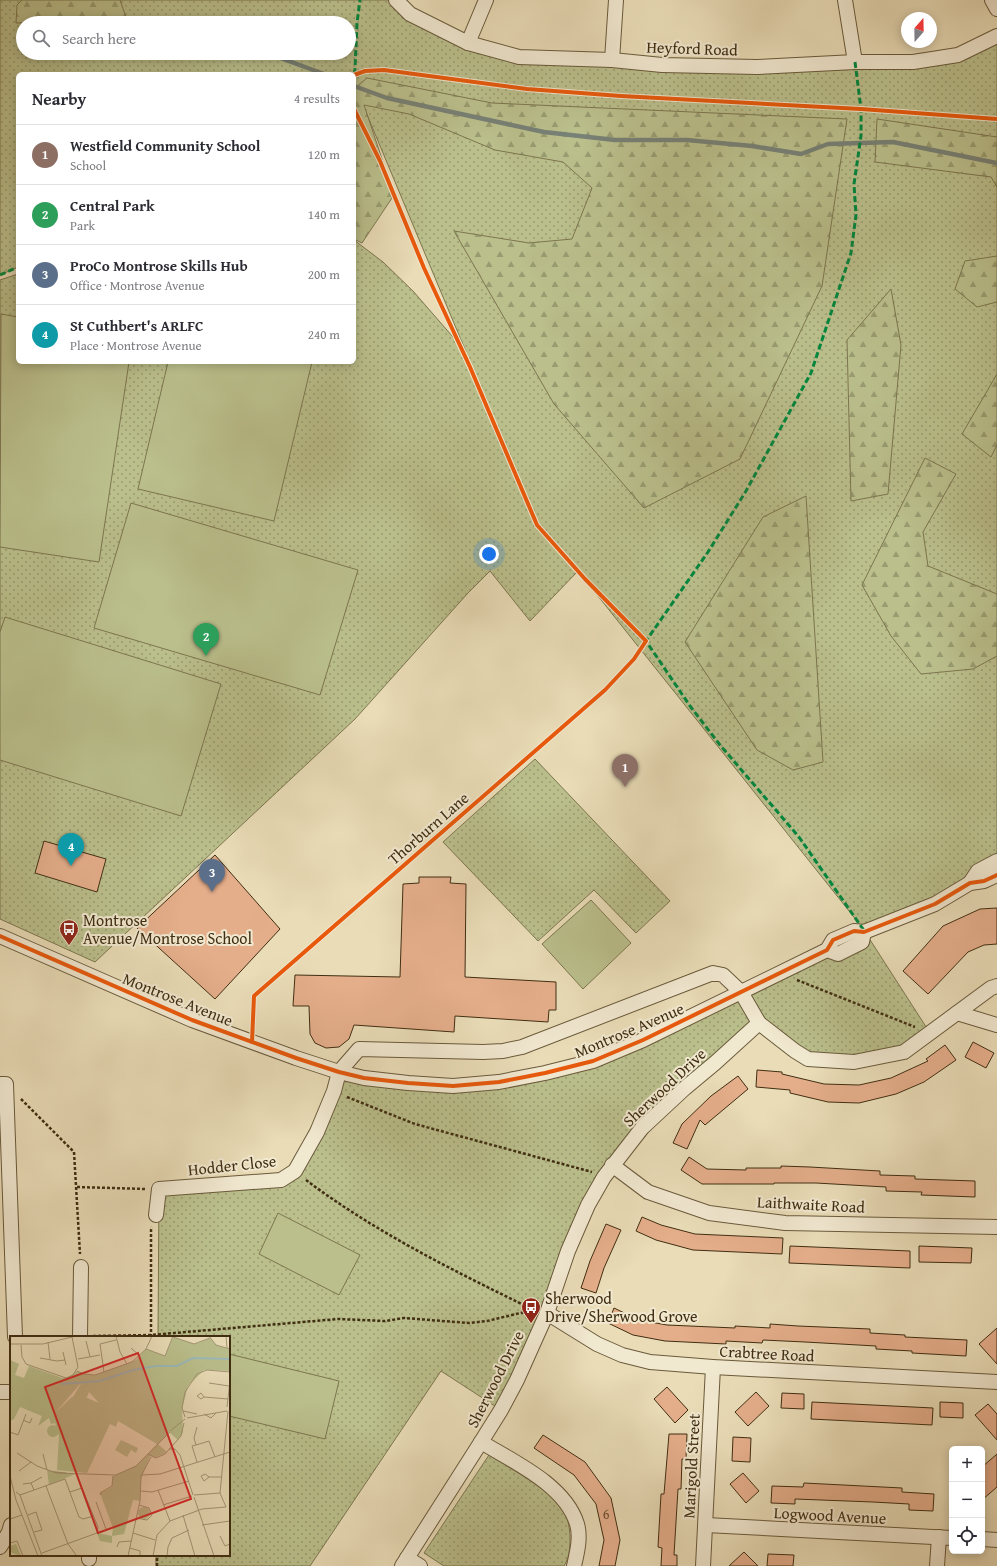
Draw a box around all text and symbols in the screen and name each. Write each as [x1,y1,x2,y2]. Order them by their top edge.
north arrow [901,12,937,48]
search box [16,16,356,60]
icon: search [30,27,52,49]
text: Search here [62,28,136,49]
street label: Heyford Road [646,34,739,62]
text: Nearby [32,86,86,111]
text: 4 results [294,89,340,108]
text: Westfield Community School [70,135,260,156]
text: 1 [42,145,48,164]
text: 120 m [308,145,340,164]
text: School [70,156,106,175]
text: Central Park [70,195,155,216]
text: 2 [42,205,48,224]
text: 140 m [308,205,340,224]
text: Park [70,216,95,235]
text: ProCo Montrose Skills Hub [70,255,248,276]
text: 3 [42,265,48,284]
text: 200 m [308,265,340,284]
text: Office · Montrose Avenue [70,276,205,295]
text: St Cuthbert's ARLFC [70,315,203,336]
text: 4 [42,325,48,344]
text: 240 m [308,325,340,344]
text: Place · Montrose Avenue [70,336,202,355]
your location [479,544,499,564]
pin: 2 [193,623,219,656]
pin: 1 [612,754,638,787]
street label: Thorburn Lane [382,786,474,870]
pin: 4 [58,833,84,866]
pin: 3 [199,859,225,892]
place label: Montrose Avenue/Montrose School [83,908,253,950]
bus stop icon: Montrose Avenue/Montrose School [58,918,80,946]
street label: Montrose Avenue [119,966,237,1032]
street label: Montrose Avenue [570,996,688,1064]
street label: Sherwood Drive [617,1042,711,1132]
street label: Hodder Close [187,1148,277,1182]
street label: Laithwaite Road [757,1189,866,1219]
place label: Sherwood Drive/Sherwood Grove [545,1286,698,1328]
bus stop icon: Sherwood Drive/Sherwood Grove [520,1296,542,1324]
street label: Sherwood Drive [460,1326,530,1432]
inset map [10,1336,230,1556]
street label: Crabtree Road [719,1339,816,1367]
street label: Marigold Street [676,1413,706,1519]
map controls [949,1446,985,1554]
button: + [949,1446,985,1482]
button: − [949,1482,985,1518]
street label: Logwood Avenue [773,1500,887,1530]
house number: 6 [603,1504,610,1524]
button: locate [949,1518,985,1554]

